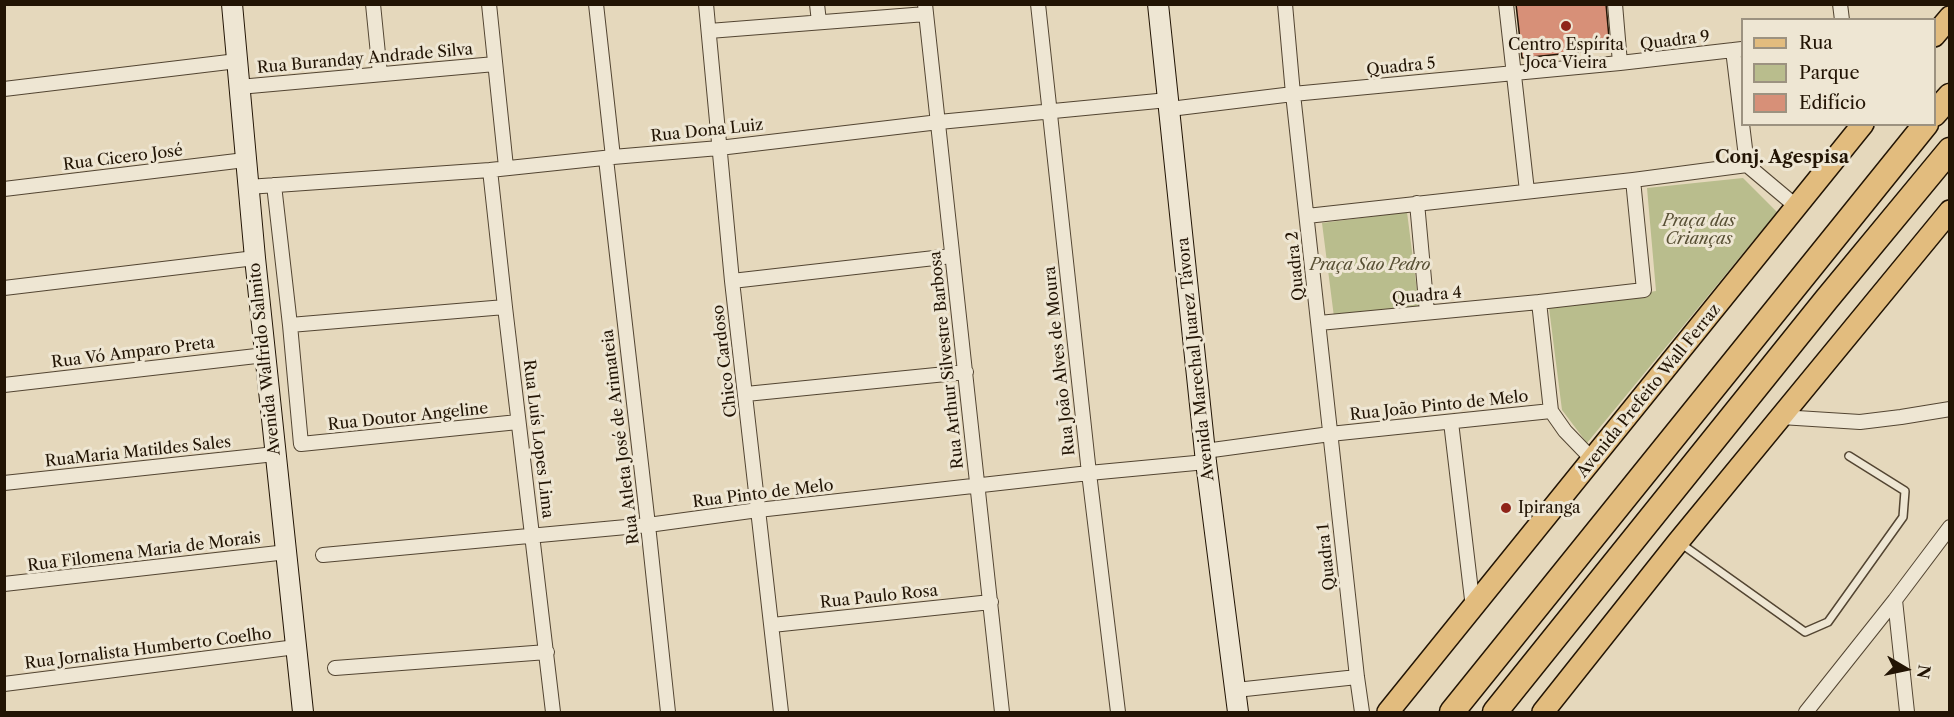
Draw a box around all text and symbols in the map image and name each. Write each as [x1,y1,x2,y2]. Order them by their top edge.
legend [1741,18,1936,126]
marker: Centro Espírita Joca Vieira [1559,19,1573,33]
street label: Quadra 9 [1639,27,1711,55]
text: Rua [1799,32,1833,54]
place label: Centro Espírita Joca Vieira [1508,35,1624,73]
street label: Rua Buranday Andrade Silva [256,40,474,78]
street label: Quadra 5 [1365,54,1437,80]
text: Parque [1799,62,1860,84]
text: Edifício [1799,92,1866,114]
street label: Rua Dona Luiz [650,116,764,146]
street label: Rua Cicero José [62,141,184,175]
district label: Conj. Agespisa [1715,147,1849,169]
park label: Praça das Crianças [1662,211,1736,249]
street label: Quadra 2 [1283,230,1309,302]
street label: Avenida Marechal Juarez Távora [1174,236,1218,482]
street label: Rua Arthur Silvestre Barbosa [926,250,968,470]
park label: Praça Sao Pedro [1310,255,1430,275]
street label: Avenida Walfrido Salmito [245,262,285,456]
street label: Rua João Alves de Moura [1041,265,1079,457]
street label: Quadra 4 [1391,283,1463,309]
street label: Avenida Prefeito Wall Ferraz [1573,300,1725,482]
street label: Chico Cardoso [709,304,741,418]
street label: Rua Atleta José de Arimateia [598,328,644,546]
street label: Rua Vó Amparo Preta [50,333,216,373]
street label: Rua Luís Lopes Lima [519,359,557,519]
street label: Rua João Pinto de Melo [1349,387,1529,425]
street label: Rua Doutor Angeline [327,399,489,435]
street label: RuaMaria Matildes Sales [44,433,232,471]
street label: Rua Pinto de Melo [691,476,835,512]
place label: Ipiranga [1518,498,1580,518]
marker: Ipiranga [1499,501,1513,515]
street label: Quadra 1 [1314,522,1340,592]
street label: Rua Filomena Maria de Morais [26,528,262,576]
street label: Rua Paulo Rosa [819,581,939,613]
street label: Rua Jornalista Humberto Coelho [23,624,273,674]
north arrow [1876,639,1936,699]
text: N [1913,663,1935,680]

